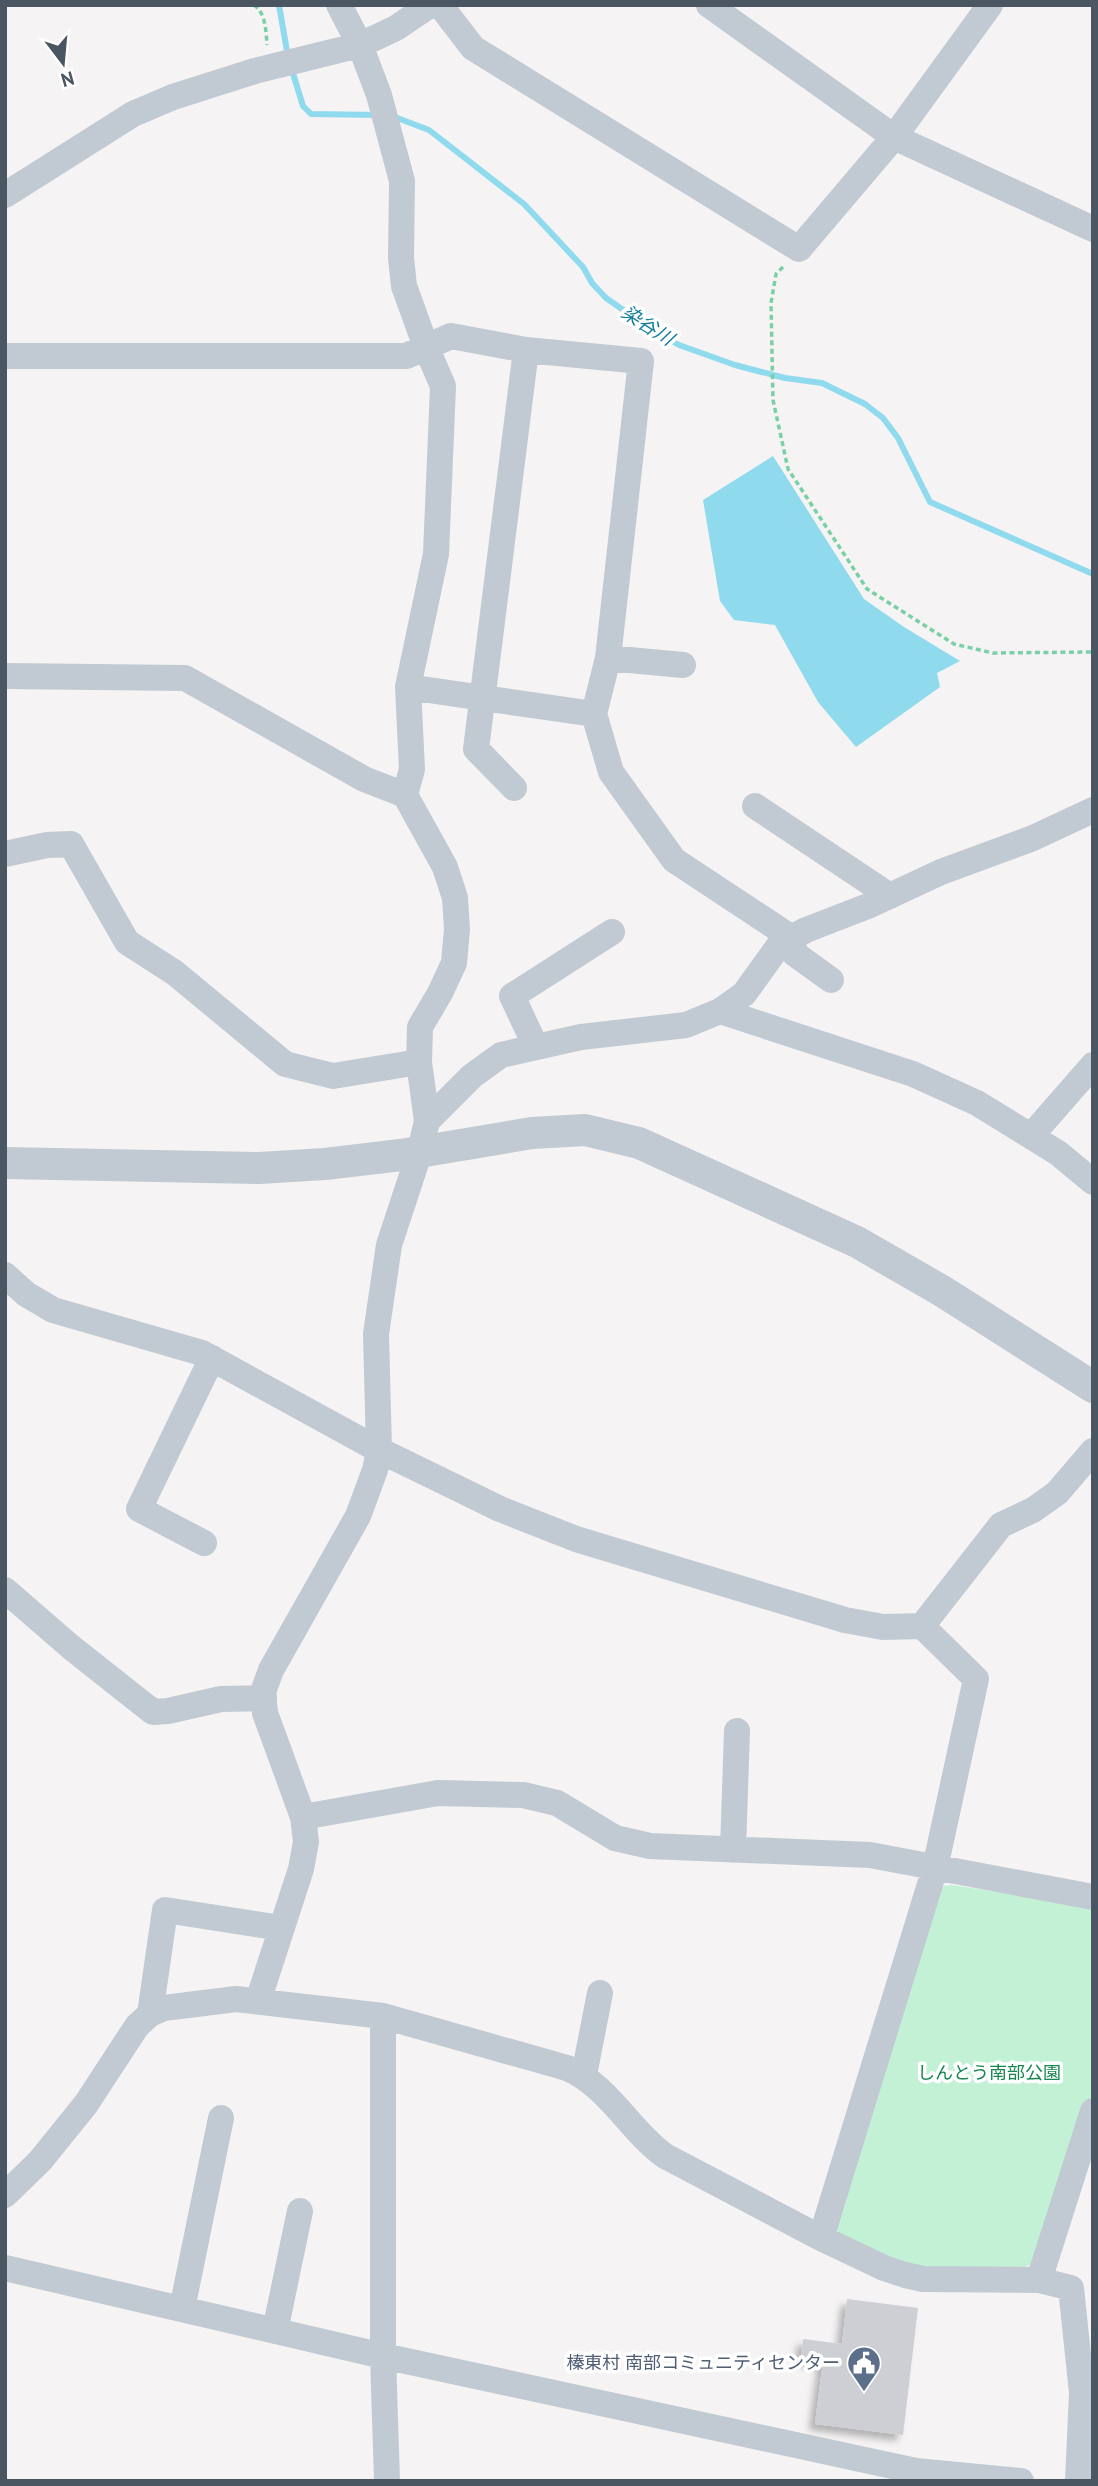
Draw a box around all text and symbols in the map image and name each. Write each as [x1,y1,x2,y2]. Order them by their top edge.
north arrow [28,28,98,98]
text: N [58,66,77,93]
water label: 染谷川 [617,300,680,351]
park label: しんとう南部公園 [917,2061,1061,2084]
public building icon: 榛東村 南部コミュニティセンター [845,2344,883,2393]
place label: 榛東村 南部コミュニティセンター [566,2351,840,2374]

